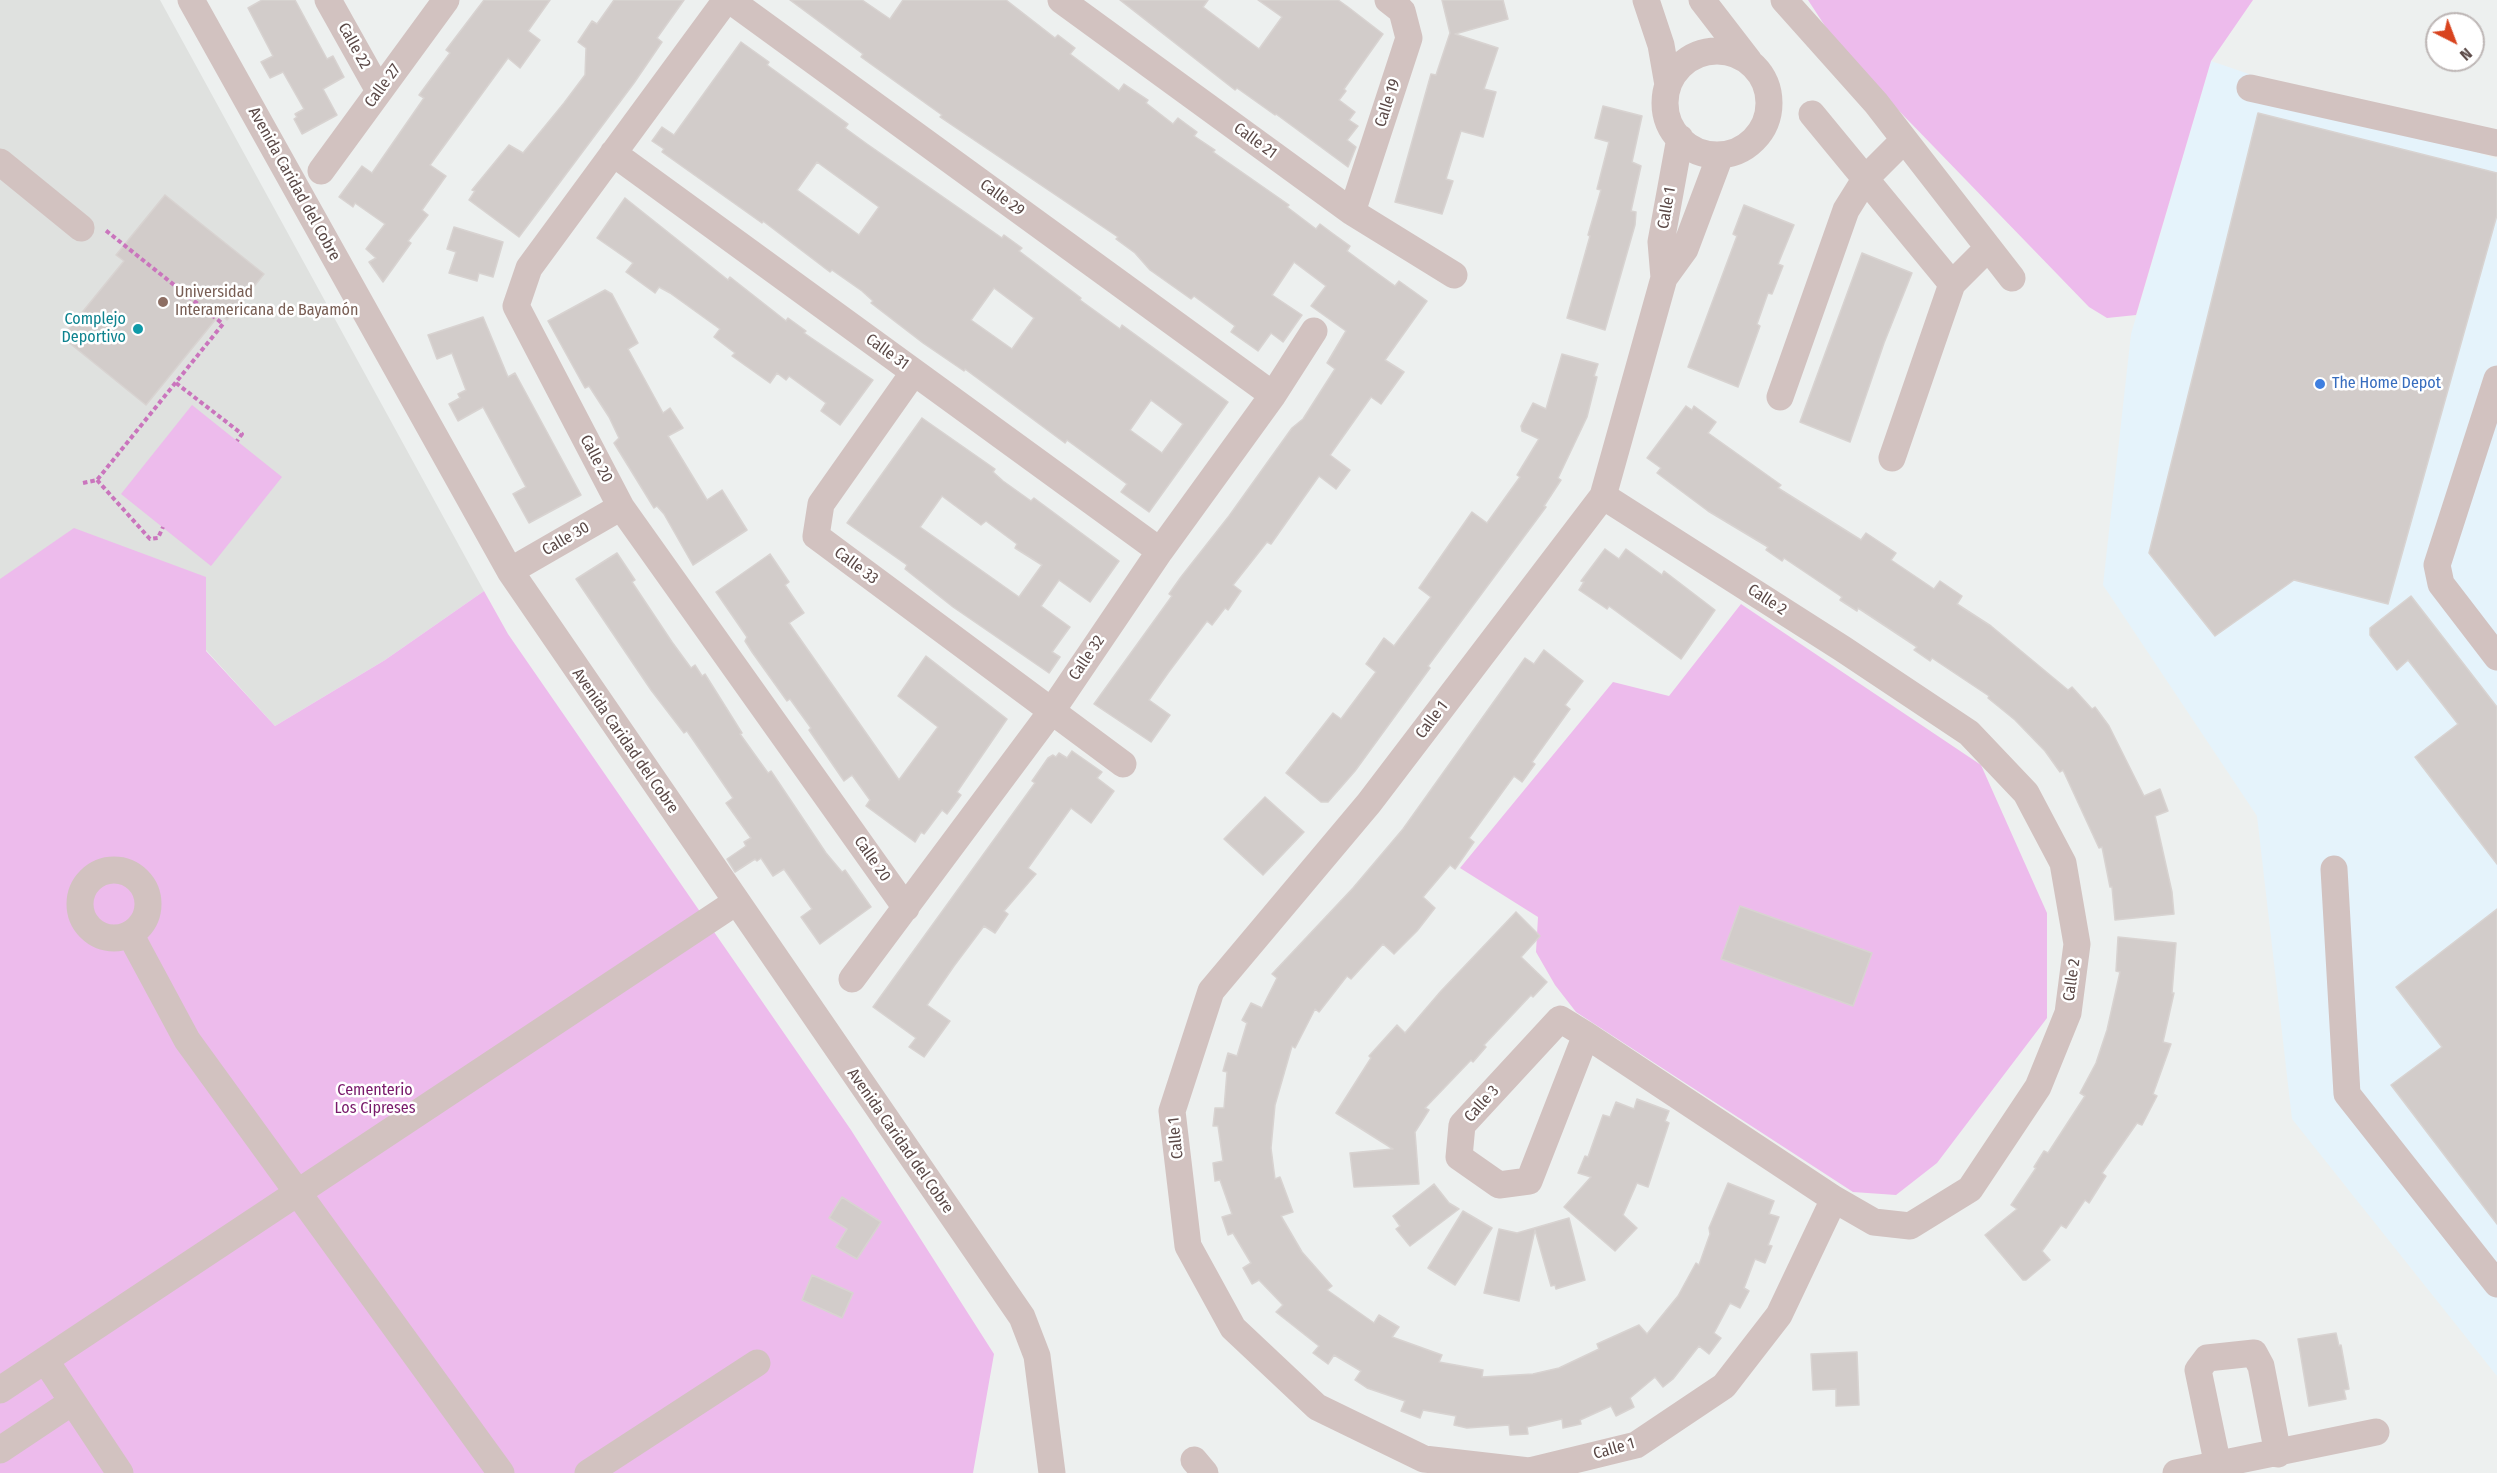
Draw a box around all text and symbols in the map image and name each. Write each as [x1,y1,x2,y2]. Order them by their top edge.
north arrow [2425,12,2485,72]
street label: Calle 22 [334,20,374,72]
text: N [2456,44,2476,65]
street label: Calle 27 [361,60,405,112]
street label: Calle 19 [1371,76,1405,130]
street label: Avenida Caridad del Cobre [244,104,344,264]
street label: Calle 21 [1230,119,1280,163]
street label: Calle 29 [976,175,1028,221]
street label: Calle 1 [1654,186,1680,230]
place label: Universidad Interamericana de Bayamón [175,283,358,321]
marker: Universidad Interamericana de Bayamón [156,295,170,309]
place label: Complejo Deportivo [62,310,126,348]
marker: Complejo Deportivo [131,322,145,336]
street label: Calle 31 [862,330,912,374]
place label: The Home Depot [2332,374,2441,394]
marker: The Home Depot [2313,377,2327,391]
street label: Calle 20 [576,432,616,486]
street label: Calle 30 [539,518,593,560]
street label: Calle 33 [830,543,882,589]
street label: Calle 2 [1744,580,1790,620]
street label: Calle 32 [1065,632,1109,684]
street label: Avenida Caridad del Cobre [568,665,682,817]
street label: Calle 1 [1412,697,1452,743]
street label: Calle 20 [849,833,895,885]
street label: Calle 2 [2060,958,2084,1002]
street label: Avenida Caridad del Cobre [843,1065,957,1217]
park label: Cementerio Los Cipreses [334,1081,416,1119]
street label: Calle 3 [1461,1082,1503,1126]
street label: Calle 1 [1164,1116,1188,1160]
street label: Calle 1 [1591,1434,1637,1464]

